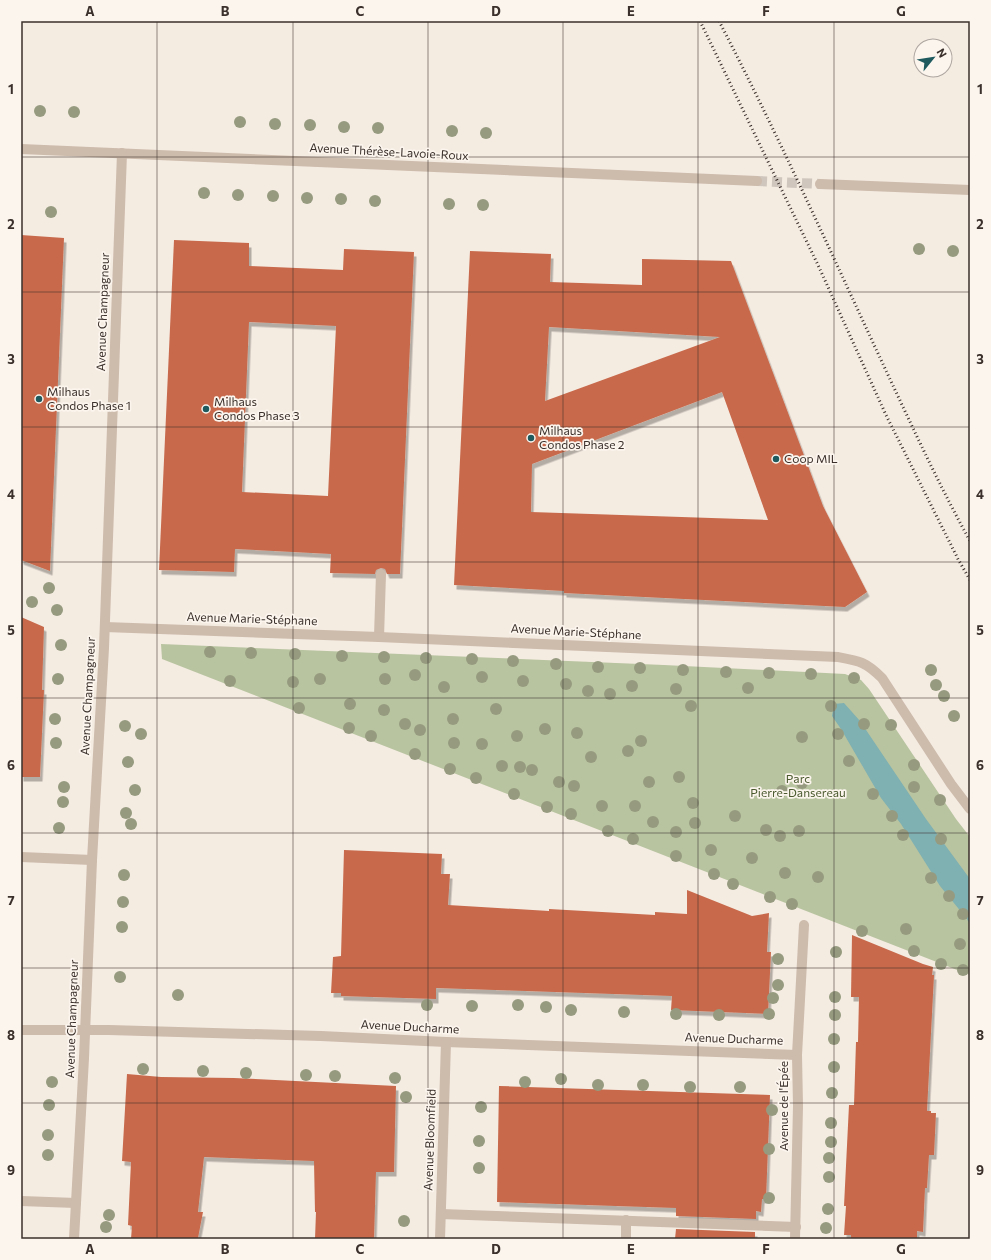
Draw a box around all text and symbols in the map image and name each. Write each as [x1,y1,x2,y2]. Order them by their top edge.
text: A [85,3,95,19]
text: B [221,3,230,19]
text: C [356,3,365,19]
text: D [491,3,501,19]
text: E [627,3,635,19]
text: F [762,3,770,19]
text: G [896,3,906,19]
north arrow [913,38,953,78]
text: N [934,46,950,60]
text: 1 [8,81,14,97]
text: 1 [977,81,983,97]
street label: Avenue Thérèse-Lavoie-Roux [309,140,470,162]
text: 2 [7,216,15,232]
text: 2 [976,216,984,232]
street label: Avenue Champagneur [93,252,111,372]
text: 3 [7,351,15,367]
text: 3 [976,351,984,367]
place label: Milhaus Condos Phase 1 [47,384,131,412]
marker: Milhaus Condos Phase 1 [34,394,44,404]
place label: Milhaus Condos Phase 3 [214,394,300,422]
marker: Milhaus Condos Phase 3 [201,404,211,414]
place label: Milhaus Condos Phase 2 [539,423,625,451]
marker: Milhaus Condos Phase 2 [526,433,536,443]
place label: Coop MIL [784,451,838,465]
marker: Coop MIL [771,454,781,464]
text: 4 [7,486,15,502]
text: 4 [976,486,984,502]
street label: Avenue Marie-Stéphane [186,609,318,627]
street label: Avenue Marie-Stéphane [510,621,642,641]
text: 5 [7,622,15,638]
text: 5 [976,622,984,638]
street label: Avenue Champagneur [77,636,97,756]
text: 6 [7,757,15,773]
text: 6 [976,757,984,773]
park label: Parc Pierre-Dansereau [750,771,846,799]
text: 7 [7,892,15,908]
text: 7 [976,892,984,908]
street label: Avenue Champagneur [62,959,80,1079]
street label: Avenue Ducharme [360,1016,460,1036]
text: 8 [7,1027,15,1043]
text: 8 [976,1027,984,1043]
street label: Avenue Ducharme [685,1029,784,1047]
street label: Avenue de l'Épée [776,1061,790,1151]
street label: Avenue Bloomfield [420,1089,438,1191]
text: 9 [7,1162,15,1178]
text: 9 [976,1162,984,1178]
text: A [85,1241,95,1257]
text: B [221,1241,230,1257]
text: C [356,1241,365,1257]
text: D [491,1241,501,1257]
text: E [627,1241,635,1257]
text: F [762,1241,770,1257]
text: G [896,1241,906,1257]

